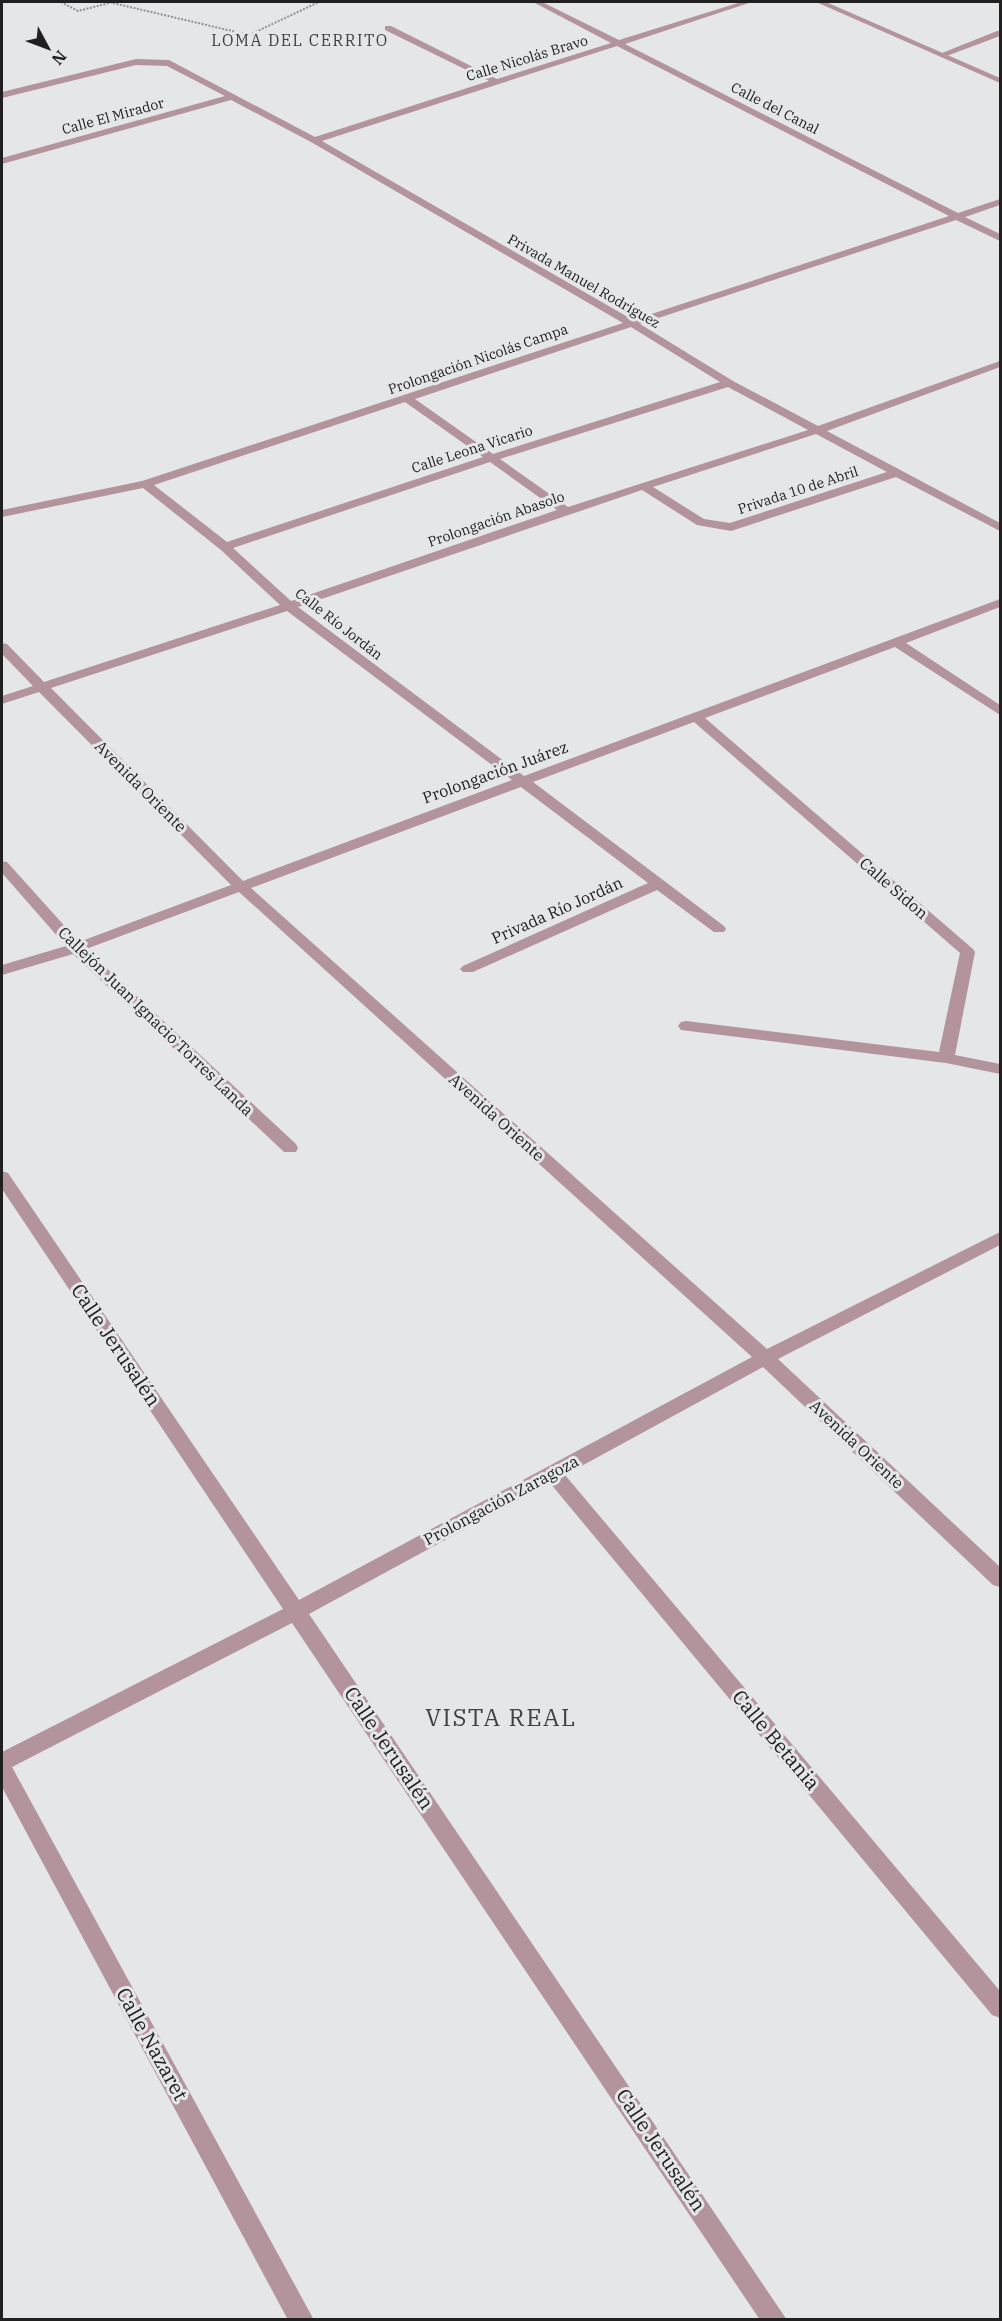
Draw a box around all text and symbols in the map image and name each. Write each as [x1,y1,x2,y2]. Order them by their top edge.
north arrow [18,18,78,78]
district label: LOMA DEL CERRITO [211,30,389,50]
street label: Calle Nicolás Bravo [464,31,590,85]
text: N [48,47,71,69]
street label: Calle del Canal [728,78,822,138]
street label: Calle El Mirador [60,93,167,138]
street label: Privada Manuel Rodríguez [505,230,663,332]
street label: Prolongación Nicolás Campa [386,320,571,398]
street label: Calle Leona Vicario [409,421,535,477]
street label: Privada 10 de Abril [735,462,861,518]
street label: Prolongación Abasolo [425,487,567,551]
street label: Calle Río Jordán [292,584,386,664]
street label: Avenida Oriente [91,736,191,836]
street label: Prolongación Juárez [420,736,570,808]
street label: Calle Sidon [856,853,932,923]
street label: Privada Río Jordán [488,872,626,948]
street label: Callejón Juan Ignacio Torres Landa [54,922,258,1120]
street label: Avenida Oriente [445,1069,549,1165]
street label: Calle Jerusalén [65,1278,168,1412]
street label: Avenida Oriente [806,1395,908,1493]
street label: Prolongación Zaragoza [420,1451,582,1549]
street label: Calle Jerusalén [338,1681,441,1815]
street label: Calle Betania [726,1684,826,1796]
district label: VISTA REAL [425,1701,577,1733]
street label: Calle Nazaret [110,1982,195,2105]
street label: Calle Jerusalén [610,2083,713,2217]

